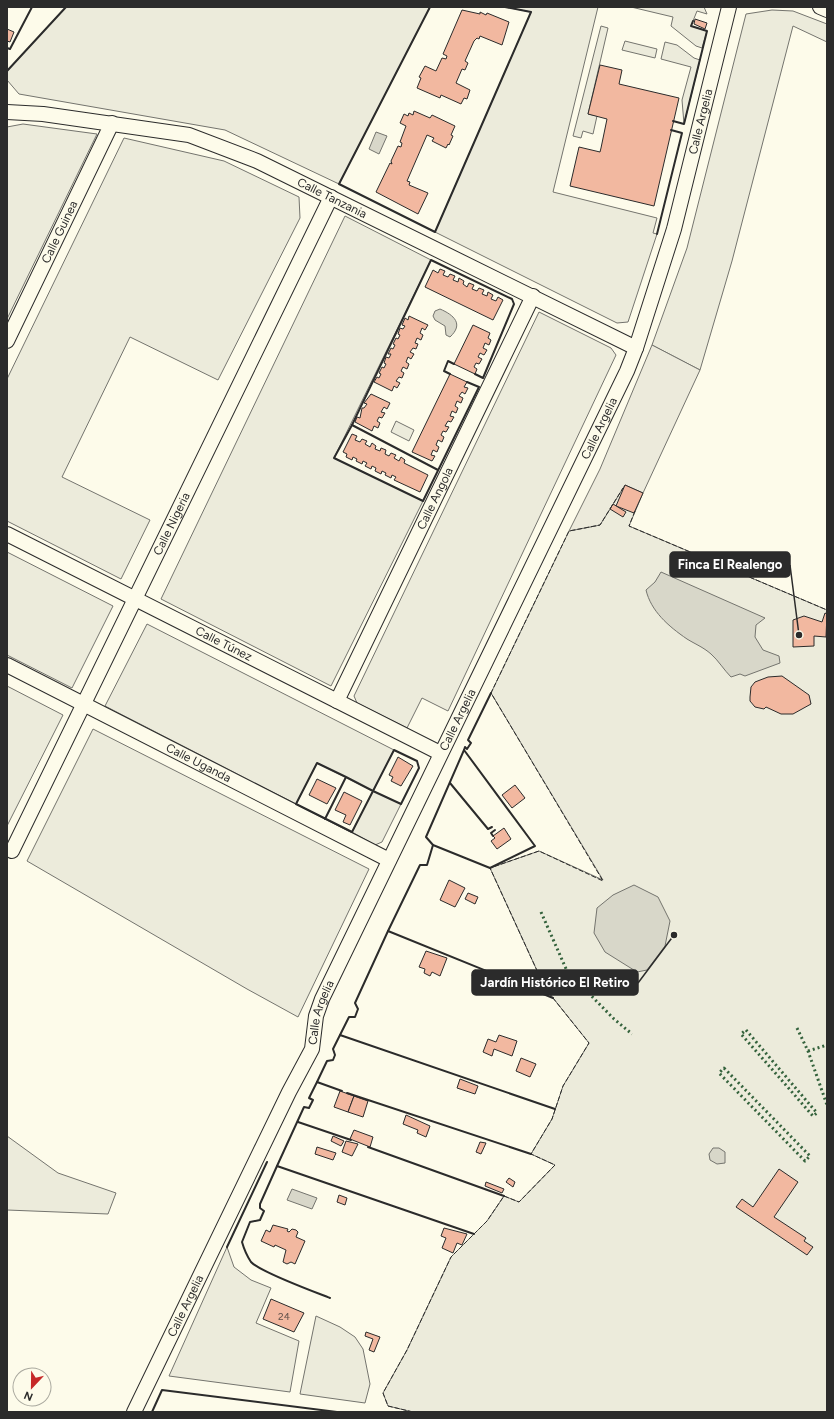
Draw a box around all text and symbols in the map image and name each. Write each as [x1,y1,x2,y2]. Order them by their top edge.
street label: Calle Argelia [686,87,715,156]
street label: Calle Tanzania [295,175,369,221]
street label: Calle Guinea [39,198,80,265]
street label: Calle Argelia [578,395,620,462]
street label: Calle Angola [414,465,456,532]
street label: Calle Nigeria [150,490,193,558]
callout: Finca El Realengo [670,552,790,577]
text: Finca El Realengo [678,557,783,572]
street label: Calle Túnez [193,624,255,664]
street label: Calle Argelia [437,687,479,753]
street label: Calle Uganda [164,740,233,785]
callout: Jardín Histórico El Retiro [472,970,638,995]
text: Jardín Histórico El Retiro [480,975,630,990]
street label: Calle Argelia [306,978,337,1046]
street label: Calle Argelia [165,1273,206,1339]
house number: 24 [278,1310,290,1323]
north arrow [12,1367,52,1407]
text: N [22,1388,35,1403]

